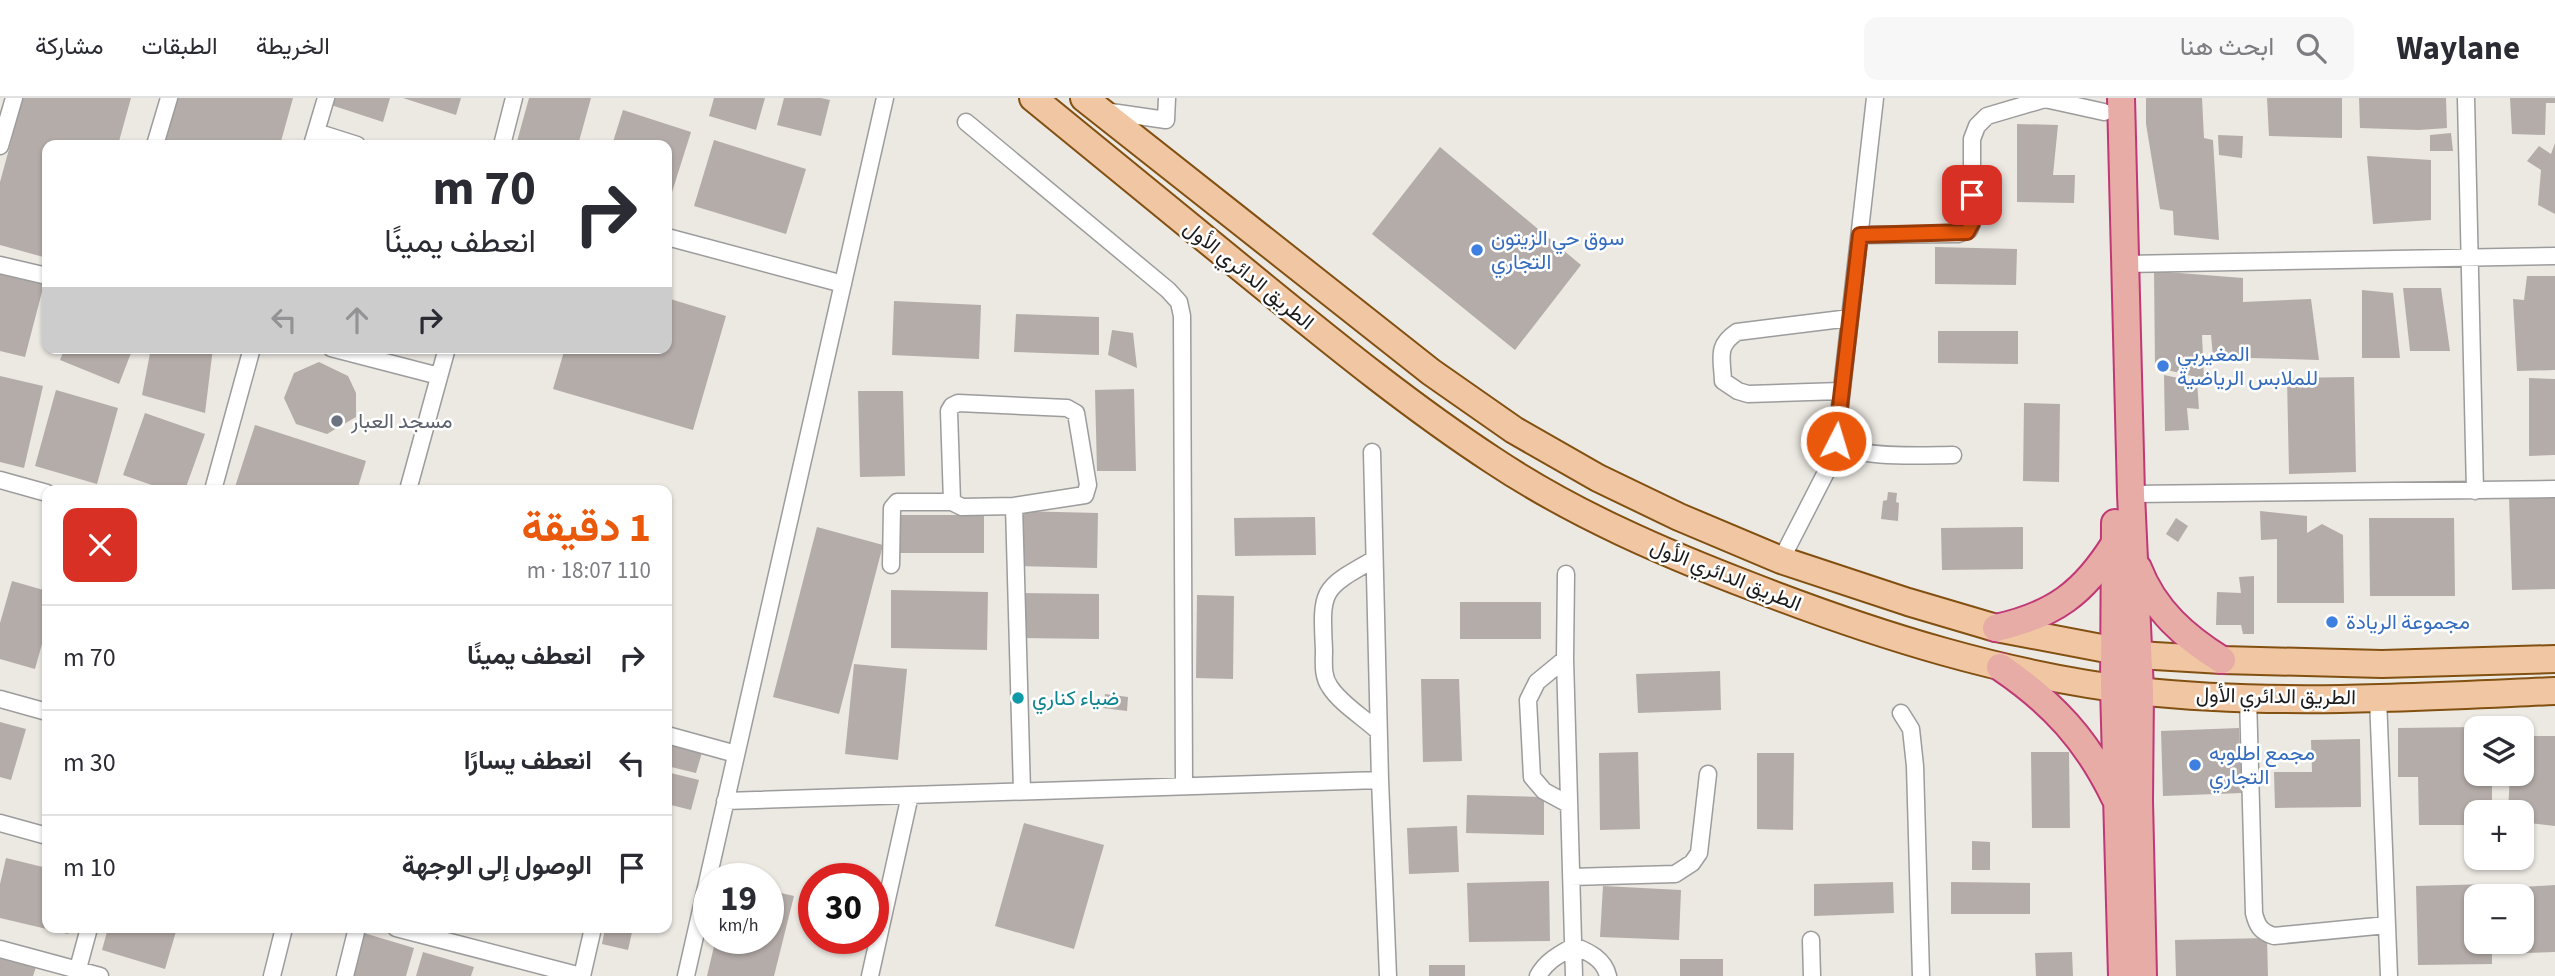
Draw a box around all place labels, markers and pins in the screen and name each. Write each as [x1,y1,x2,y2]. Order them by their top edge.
pin [1942,165,2002,225]
place label: سوق حي الزيتون التجاري [1491,223,1624,279]
marker: سوق حي الزيتون التجاري [1469,242,1485,258]
place label: المغيربي للملابس الرياضية [2177,339,2318,393]
marker: المغيربي للملابس الرياضية [2155,358,2171,374]
place label: مسجد العبار [350,406,453,436]
marker: مسجد العبار [329,413,345,429]
place label: مجموعة الريادة [2346,607,2470,637]
marker: مجموعة الريادة [2324,614,2340,630]
place label: ضياء كناري [1032,683,1119,715]
marker: ضياء كناري [1010,690,1026,706]
place label: مجمع اطلوبه التجاري [2209,738,2315,794]
marker: مجمع اطلوبه التجاري [2187,757,2203,773]

